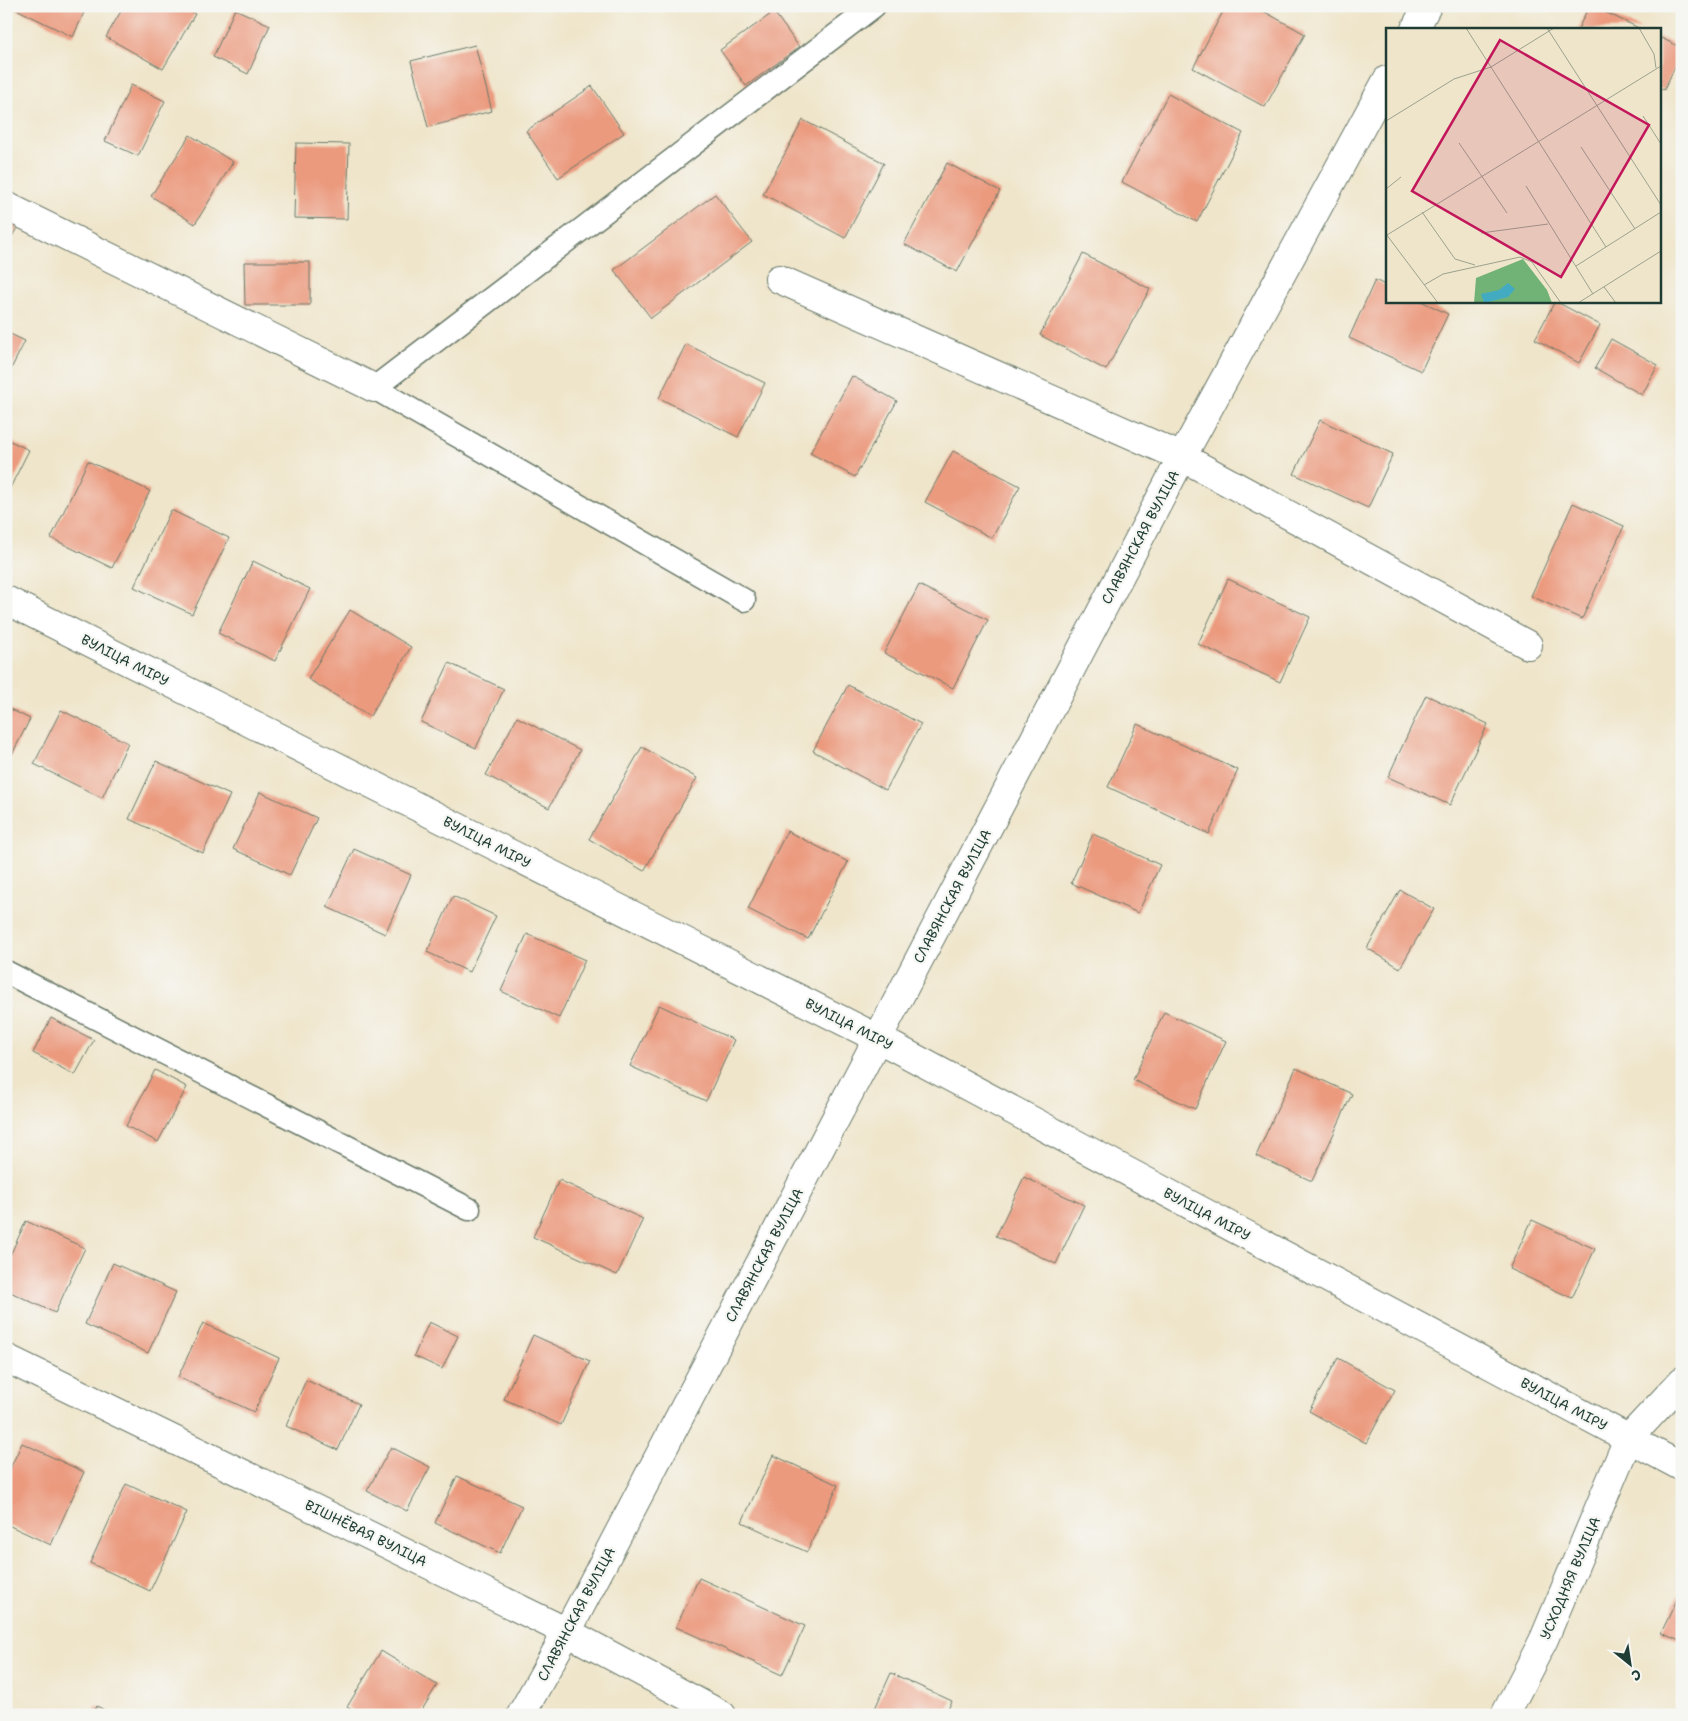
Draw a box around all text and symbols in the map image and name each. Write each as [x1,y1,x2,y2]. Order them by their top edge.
inset map [1386,28,1660,302]
street label: СЛАВЯНСКАЯ ВУЛІЦА [1097,467,1183,607]
street label: ВУЛІЦА МІРУ [78,630,172,690]
street label: ВУЛІЦА МІРУ [440,812,534,872]
street label: СЛАВЯНСКАЯ ВУЛІЦА [909,826,995,966]
street label: ВУЛІЦА МІРУ [802,994,896,1054]
street label: ВУЛІЦА МІРУ [1160,1183,1254,1245]
street label: СЛАВЯНСКАЯ ВУЛІЦА [721,1185,807,1325]
street label: ВУЛІЦА МІРУ [1517,1373,1611,1435]
street label: ВІШНЁВАЯ ВУЛІЦА [302,1496,430,1570]
street label: УСХОДНЯЯ ВУЛІЦА [1536,1514,1604,1642]
street label: СЛАВЯНСКАЯ ВУЛІЦА [533,1544,619,1684]
north arrow [1606,1638,1656,1688]
text: С [1628,1665,1645,1685]

